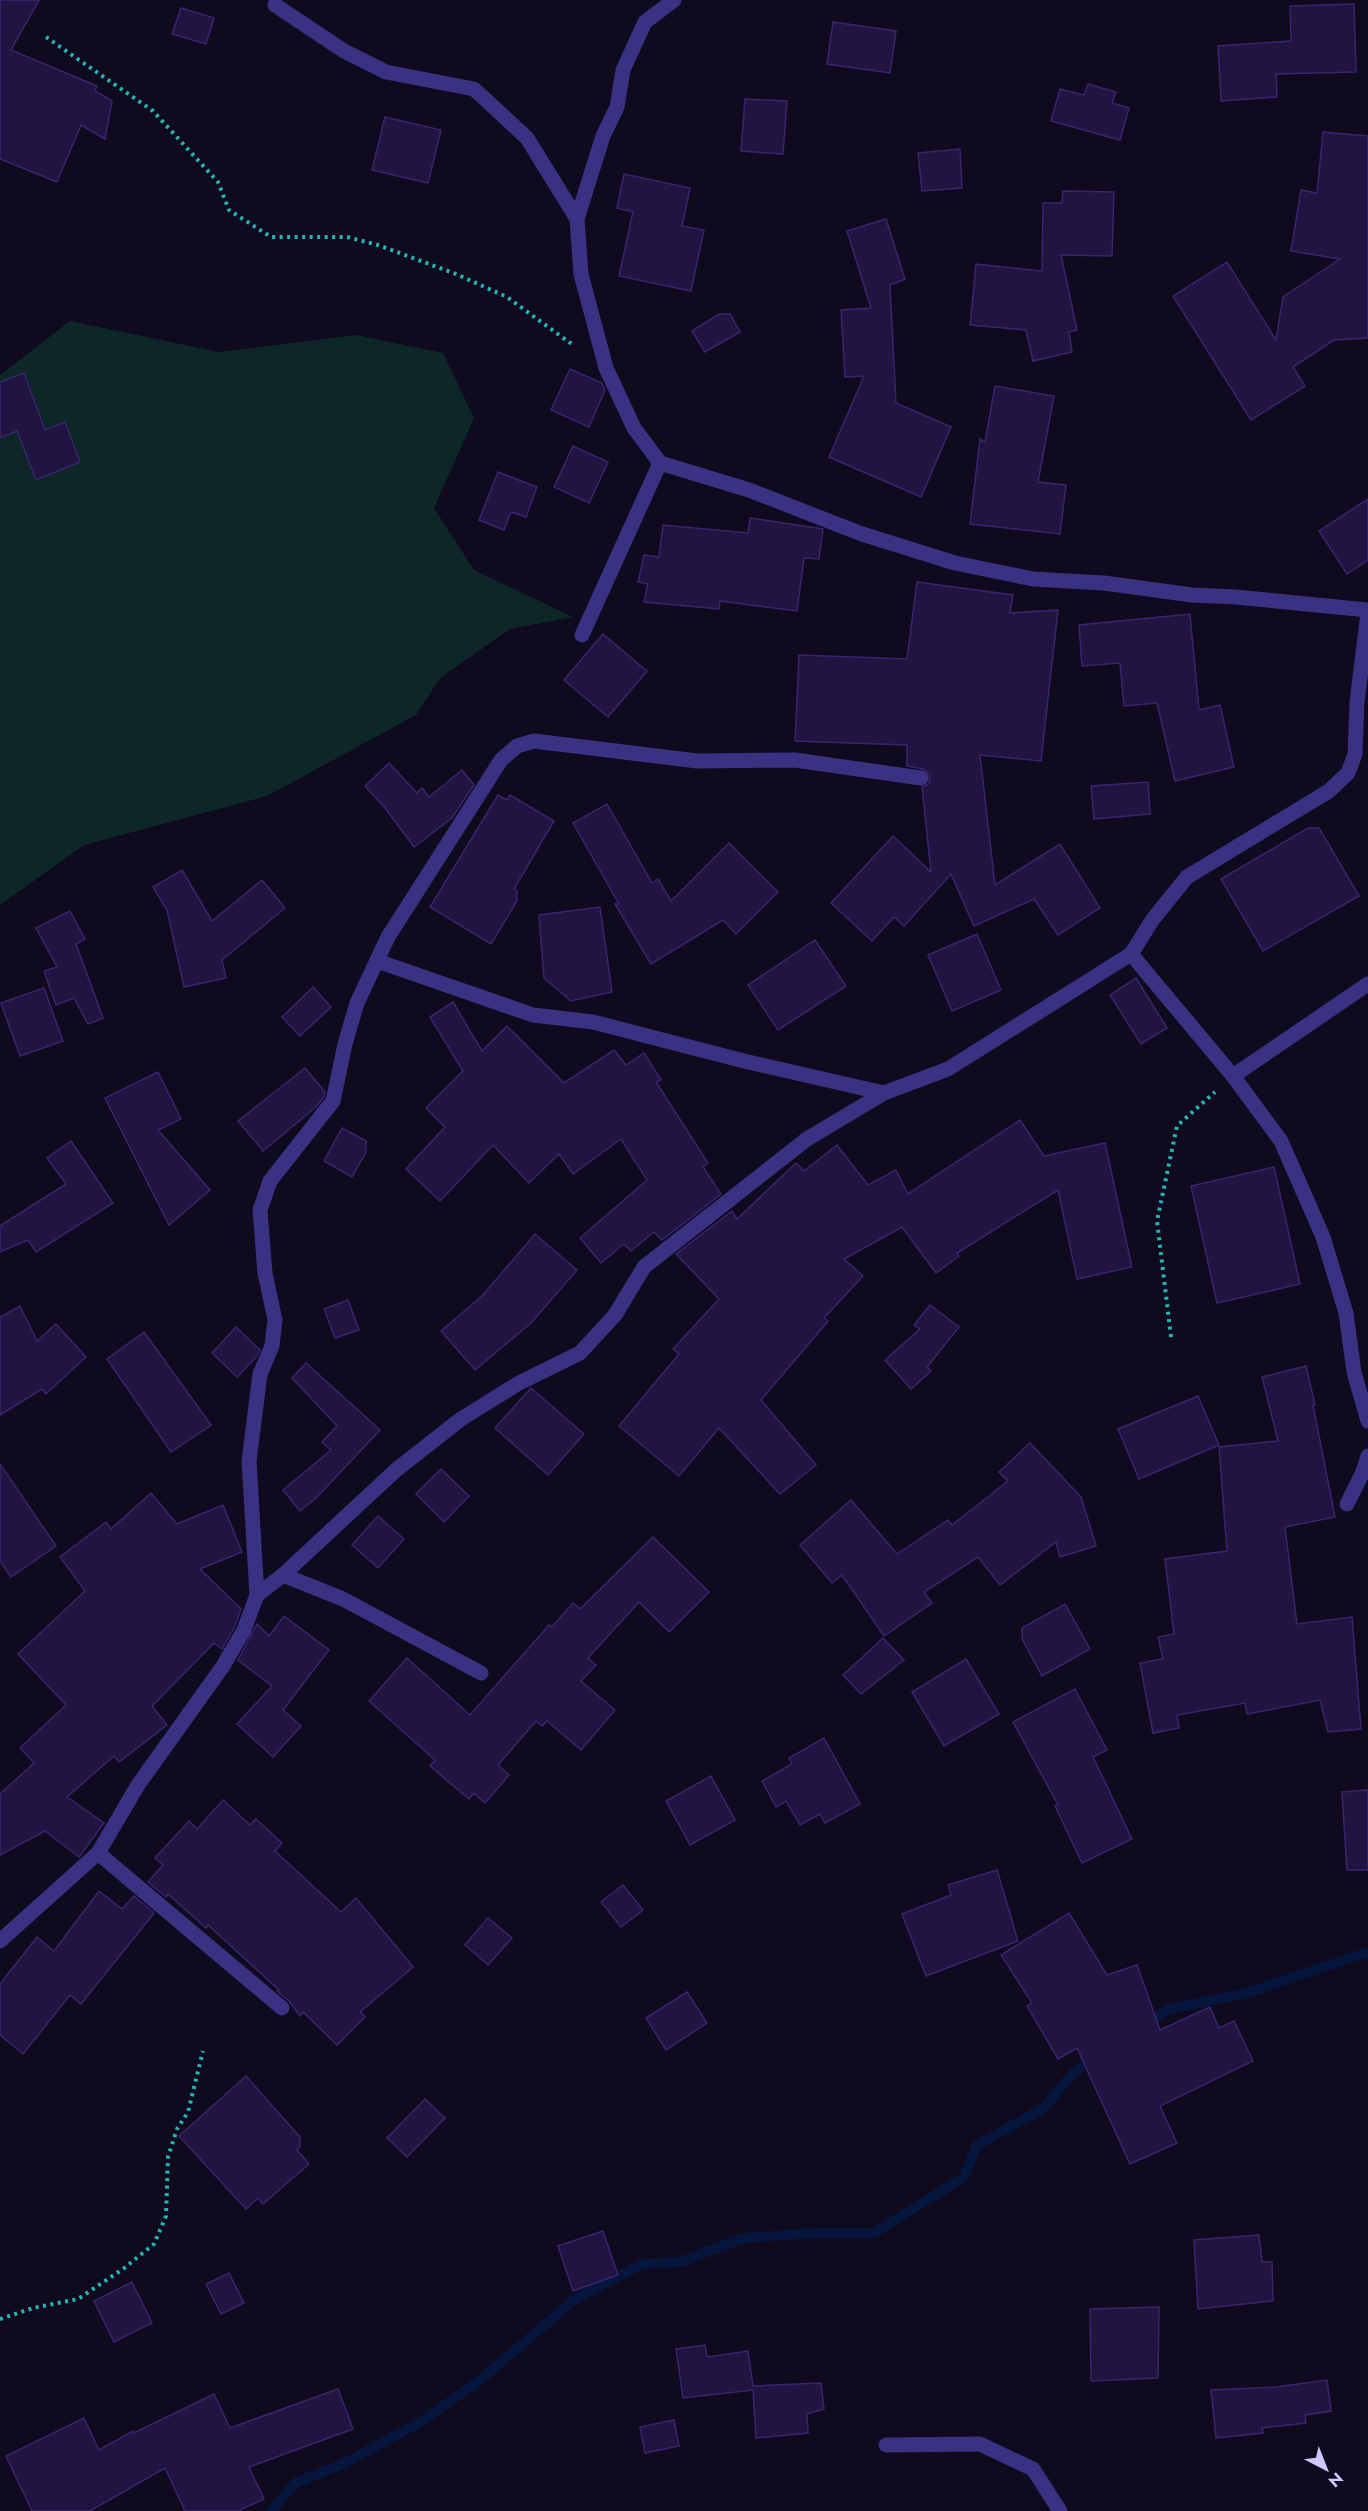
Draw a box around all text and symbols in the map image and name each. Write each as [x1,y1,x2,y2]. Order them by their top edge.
north arrow [1296,2439,1356,2499]
text: N [1323,2467,1348,2493]

